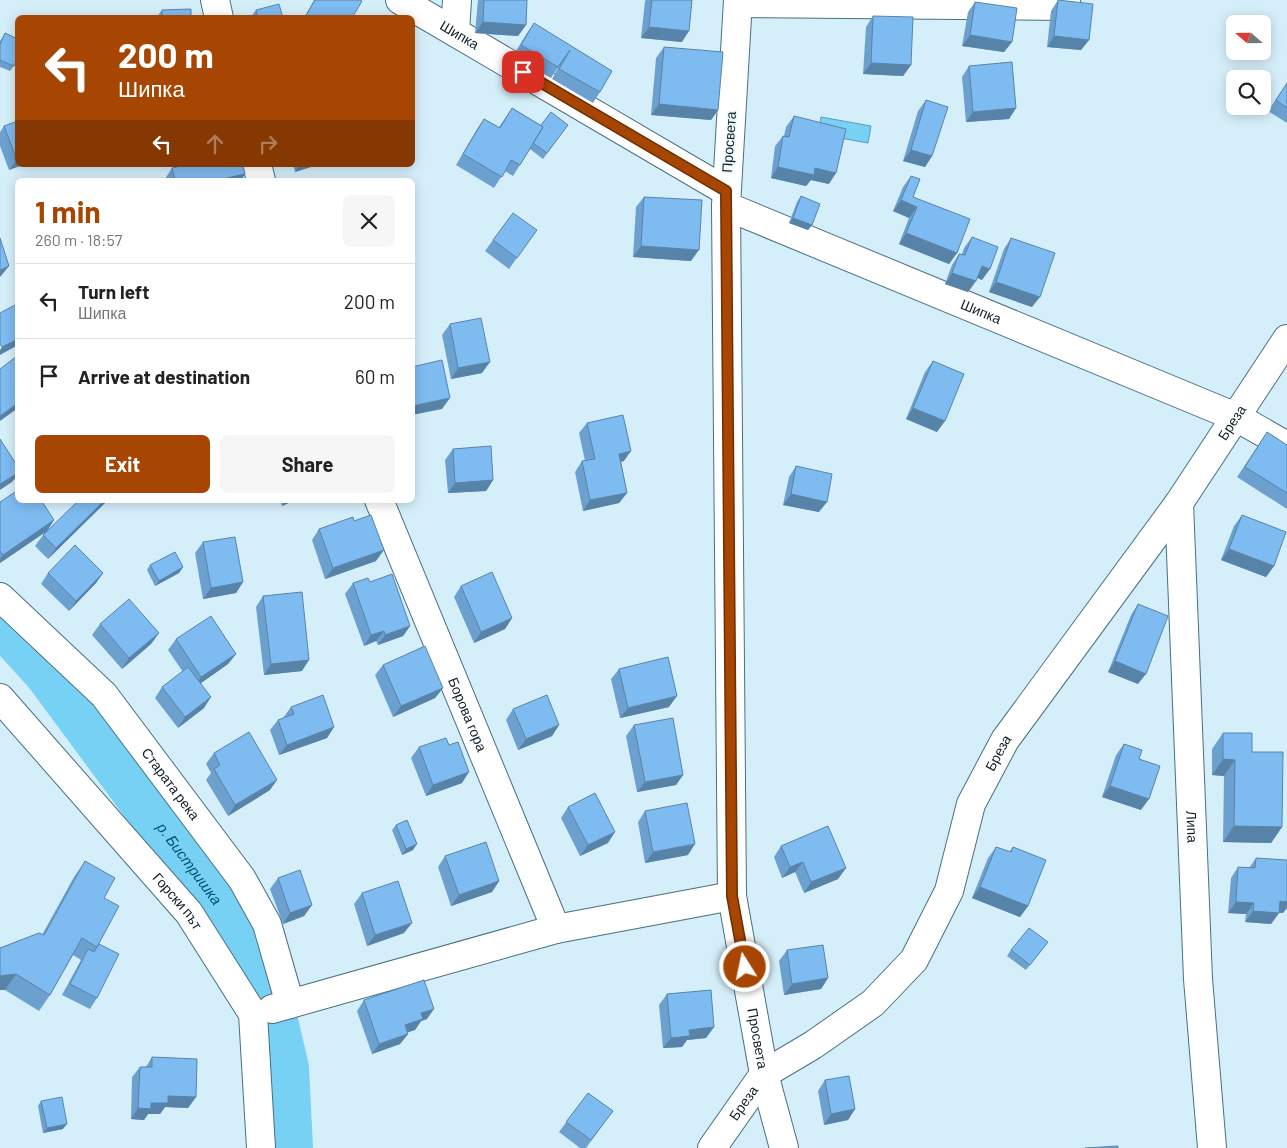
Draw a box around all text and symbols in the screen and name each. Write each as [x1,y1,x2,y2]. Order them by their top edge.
north arrow [1226,15,1271,60]
map controls [1226,15,1271,115]
street label: Шипка [437,16,483,53]
text: 200 m [118,33,214,75]
icon: left [35,35,100,100]
pin [502,51,544,93]
icon: arrive [509,58,537,86]
button: search [1226,70,1271,115]
text: Шипка [118,75,185,101]
street label: Просвета [718,111,739,173]
icon: left [148,130,176,158]
icon: ahead [201,130,229,158]
icon: right [254,130,282,158]
text: 1 min [35,193,101,229]
button: close [343,195,395,247]
text: 260 m · 18:57 [35,230,122,249]
text: Turn left [78,280,149,303]
icon: left [35,287,63,315]
text: 200 m [344,290,395,313]
street label: Шипка [958,295,1004,327]
text: Шипка [78,303,127,322]
icon: arrive [35,362,63,390]
text: Arrive at destination [78,365,250,388]
text: 60 m [355,365,395,388]
street label: Бреза [1214,401,1249,443]
button: Exit [35,435,210,493]
button: Share [220,435,395,493]
street label: Борова гора [445,675,491,754]
street label: Бреза [981,731,1014,774]
street label: Старата река [138,744,204,823]
street label: Липа [1183,810,1202,843]
water label: р. Бистришка [153,818,226,908]
street label: Горски път [150,869,207,933]
position arrow [718,940,770,992]
street label: Просвета [744,1007,772,1070]
street label: Бреза [725,1082,761,1123]

